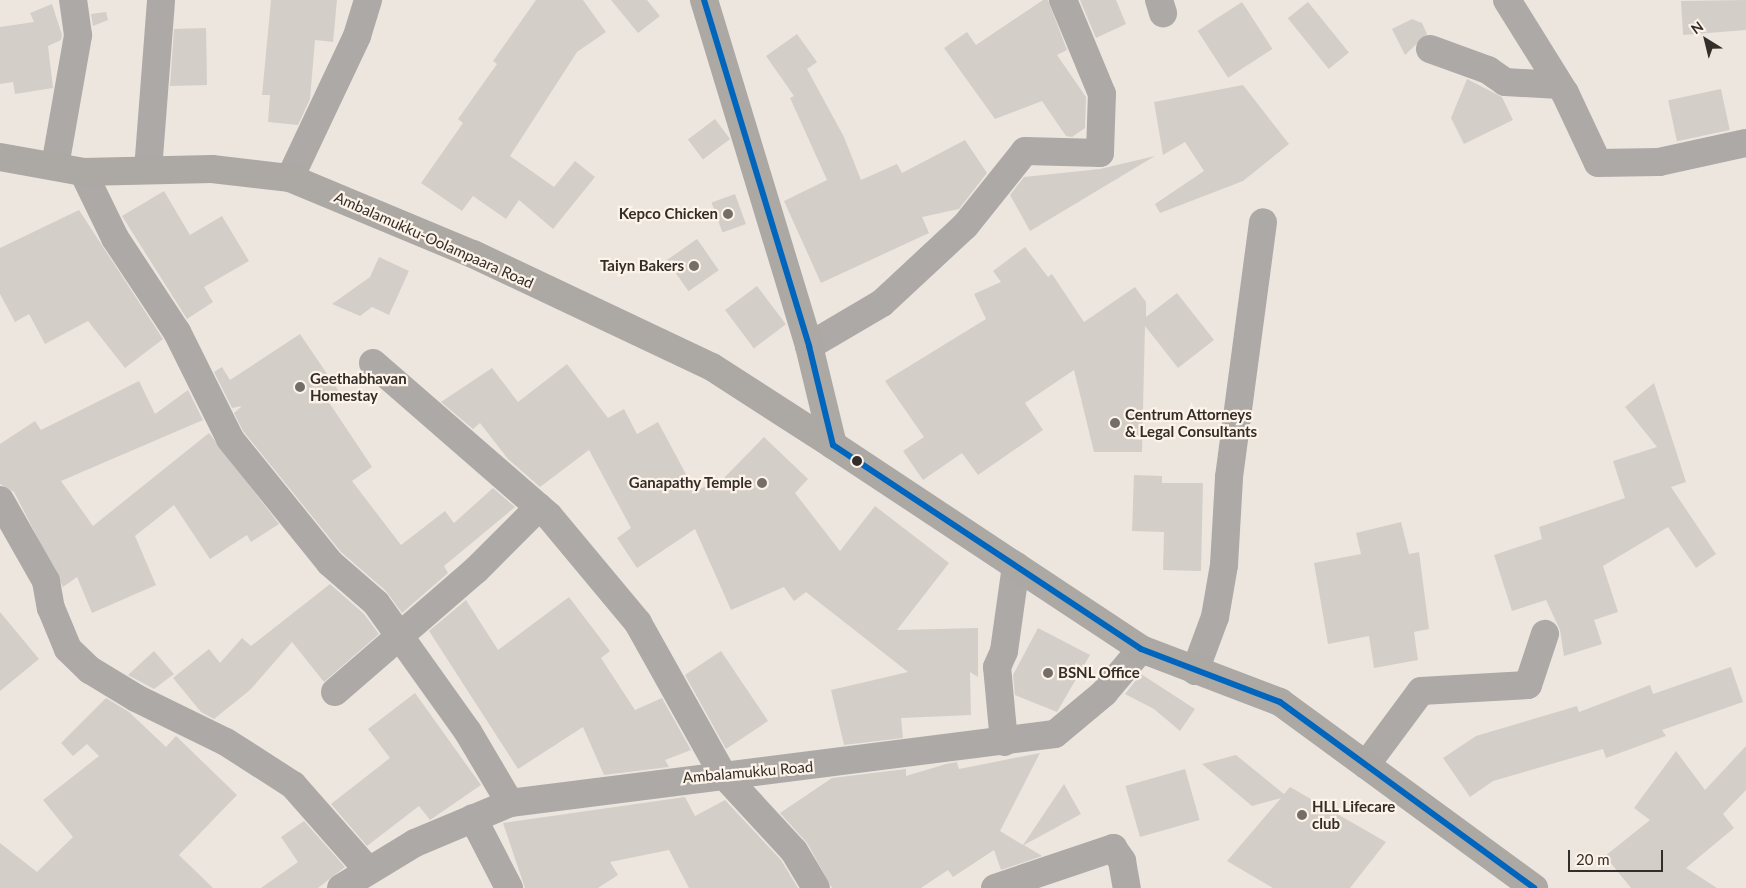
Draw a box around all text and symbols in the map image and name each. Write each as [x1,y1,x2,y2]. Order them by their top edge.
north arrow [1681,15,1731,65]
text: N [1688,17,1706,38]
street label: Ambalamukku-Oolampaara Road [332,188,536,292]
place label: Kepco Chicken [619,205,718,223]
marker: Kepco Chicken [722,208,734,220]
place label: Taiyn Bakers [600,257,684,275]
marker: Taiyn Bakers [688,260,700,272]
place label: Geethabhavan Homestay [310,369,407,404]
marker: Geethabhavan Homestay [294,381,306,393]
place label: Centrum Attorneys & Legal Consultants [1125,405,1257,440]
marker: Centrum Attorneys & Legal Consultants [1109,417,1121,429]
unlabelled marker [852,456,862,466]
place label: Ganapathy Temple [628,474,752,492]
marker: Ganapathy Temple [756,477,768,489]
place label: BSNL Office [1058,664,1140,682]
marker: BSNL Office [1042,667,1054,679]
street label: Ambalamukku Road [682,757,814,787]
place label: HLL Lifecare club [1312,797,1396,832]
marker: HLL Lifecare club [1296,809,1308,821]
scale bar [1571,840,1666,872]
text: 20 m [1576,850,1610,868]

